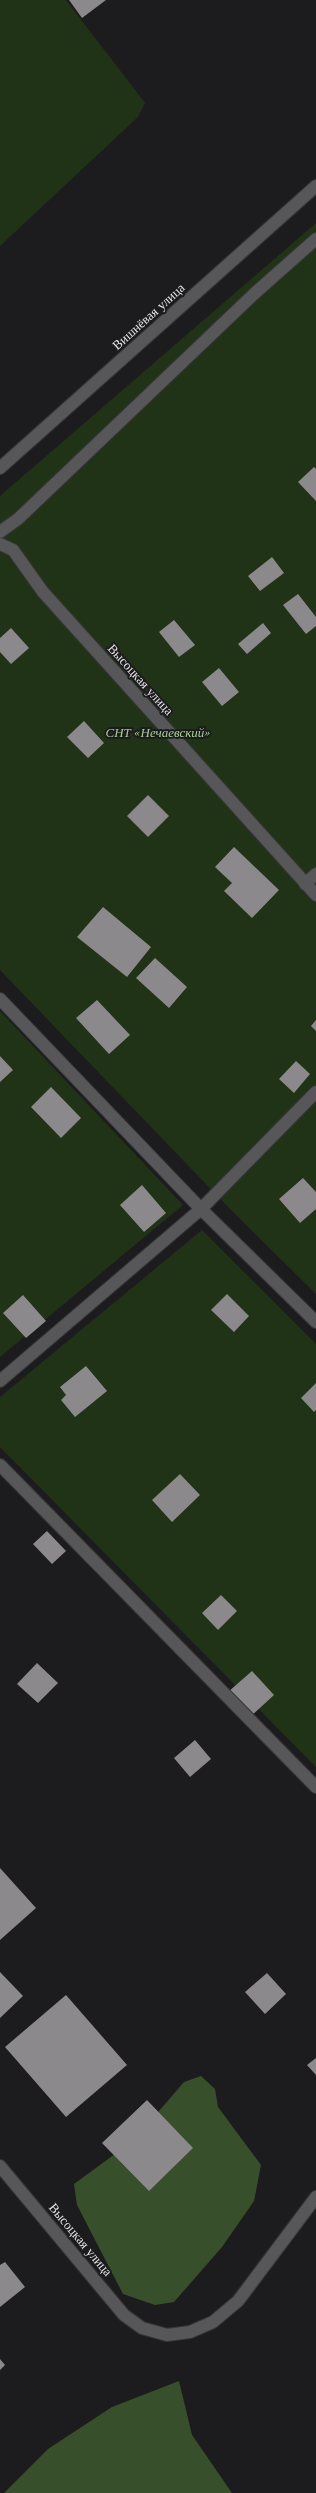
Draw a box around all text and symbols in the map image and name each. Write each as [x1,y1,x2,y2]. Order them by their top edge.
street label: Вишнёвая улица [110,280,188,354]
street label: Высоцкая улица [104,641,176,719]
park label: СНТ «Нечаевский» [105,725,211,741]
street label: Высоцкая улица [45,2200,115,2280]

